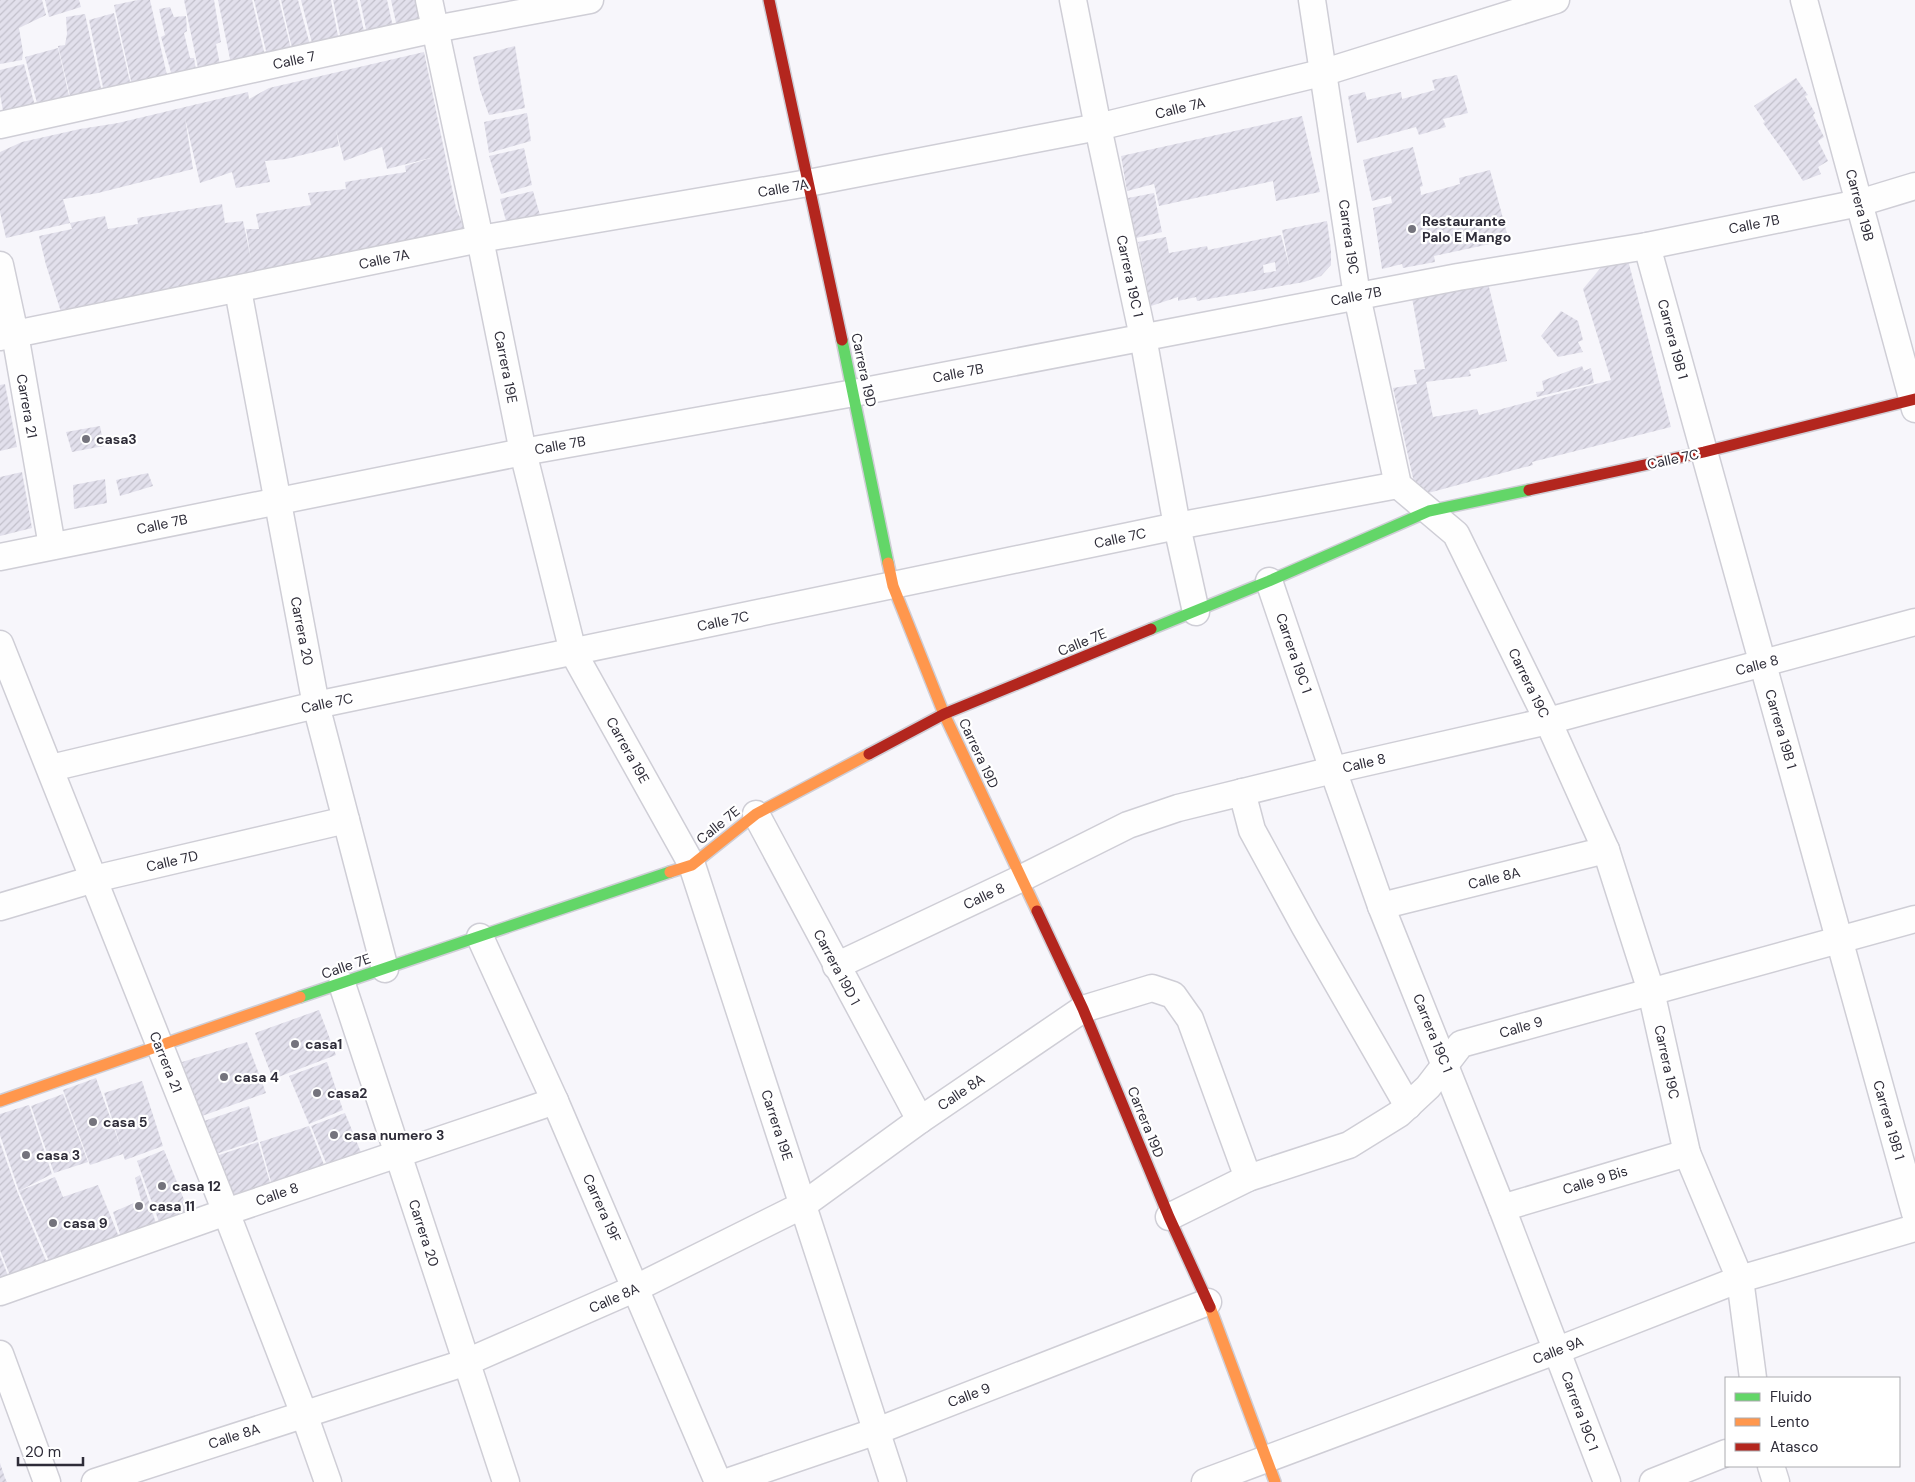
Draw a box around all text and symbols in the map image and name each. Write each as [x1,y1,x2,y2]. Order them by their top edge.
street label: Calle 7 [271,47,317,73]
street label: Calle 7A [1153,93,1207,123]
street label: Carrera 19B [1842,167,1878,243]
street label: Calle 7A [756,175,810,201]
street label: Carrera 19C [1335,198,1363,276]
street label: Calle 7B [1727,210,1781,238]
place label: Restaurante Palo E Mango [1422,212,1511,246]
marker: Restaurante Palo E Mango [1406,223,1418,235]
street label: Carrera 19C 1 [1113,233,1147,319]
street label: Calle 7A [357,245,411,273]
street label: Calle 7B [1329,282,1383,310]
street label: Carrera 19B 1 [1654,297,1692,381]
street label: Carrera 19E [490,329,522,405]
street label: Carrera 19D [847,331,881,409]
street label: Calle 7B [931,359,985,387]
street label: Carrera 21 [13,373,41,439]
place label: casa3 [96,430,137,448]
street label: Calle 7B [533,432,587,458]
marker: casa3 [80,433,92,445]
street label: Calle 7C [1645,445,1701,473]
street label: Calle 7B [135,510,189,538]
street label: Calle 7C [1092,524,1148,552]
street label: Carrera 20 [287,595,317,667]
street label: Calle 7C [695,607,751,635]
street label: Carrera 19C 1 [1272,611,1316,695]
street label: Calle 7E [1055,624,1109,660]
street label: Carrera 19C [1504,645,1554,721]
street label: Calle 8 [1733,651,1781,679]
street label: Carrera 19B 1 [1761,687,1801,771]
street label: Calle 7C [299,689,355,717]
street label: Carrera 19E [602,714,654,786]
street label: Carrera 19D [955,715,1003,791]
street label: Calle 8 [1340,749,1388,777]
street label: Calle 7E [693,802,744,848]
street label: Calle 7D [144,846,200,876]
street label: Calle 8A [1466,863,1522,893]
street label: Calle 8 [960,879,1008,913]
street label: Carrera 19D 1 [810,926,864,1008]
street label: Calle 7E [319,949,373,983]
street label: Carrera 19C 1 [1409,991,1457,1075]
street label: Calle 9 [1497,1012,1545,1042]
street label: Carrera 19C [1650,1023,1684,1101]
street label: Carrera 21 [146,1029,186,1095]
place label: casa1 [305,1035,342,1053]
marker: casa1 [289,1038,301,1050]
place label: casa 4 [234,1068,279,1086]
street label: Calle 8A [934,1070,988,1114]
marker: casa 4 [218,1071,230,1083]
street label: Carrera 19B 1 [1869,1078,1909,1162]
place label: casa2 [327,1084,367,1102]
street label: Carrera 19D [1124,1084,1168,1160]
marker: casa2 [311,1087,323,1099]
street label: Carrera 19E [757,1087,797,1163]
place label: casa 5 [103,1113,147,1131]
marker: casa 5 [87,1116,99,1128]
place label: casa numero 3 [344,1126,444,1144]
marker: casa numero 3 [328,1129,340,1141]
place label: casa 3 [36,1146,80,1164]
marker: casa 3 [20,1149,32,1161]
street label: Calle 9 Bis [1560,1162,1630,1198]
street label: Carrera 19F [579,1171,625,1245]
place label: casa 12 [172,1177,221,1195]
street label: Calle 8 [253,1178,301,1210]
marker: casa 12 [156,1180,168,1192]
place label: casa 11 [149,1197,195,1215]
street label: Carrera 20 [405,1197,443,1269]
marker: casa 11 [133,1200,145,1212]
place label: casa 9 [63,1214,108,1232]
marker: casa 9 [47,1217,59,1229]
street label: Calle 8A [586,1279,642,1317]
street label: Calle 9A [1530,1332,1586,1368]
street label: Carrera 19C 1 [1557,1369,1603,1453]
legend [1725,1377,1900,1467]
street label: Calle 9 [945,1379,993,1411]
text: Fluido [1770,1387,1812,1407]
text: Lento [1770,1412,1809,1432]
street label: Calle 8A [206,1419,262,1453]
scale bar [18,1434,82,1466]
text: Atasco [1770,1437,1818,1457]
text: 20 m [25,1442,61,1462]

